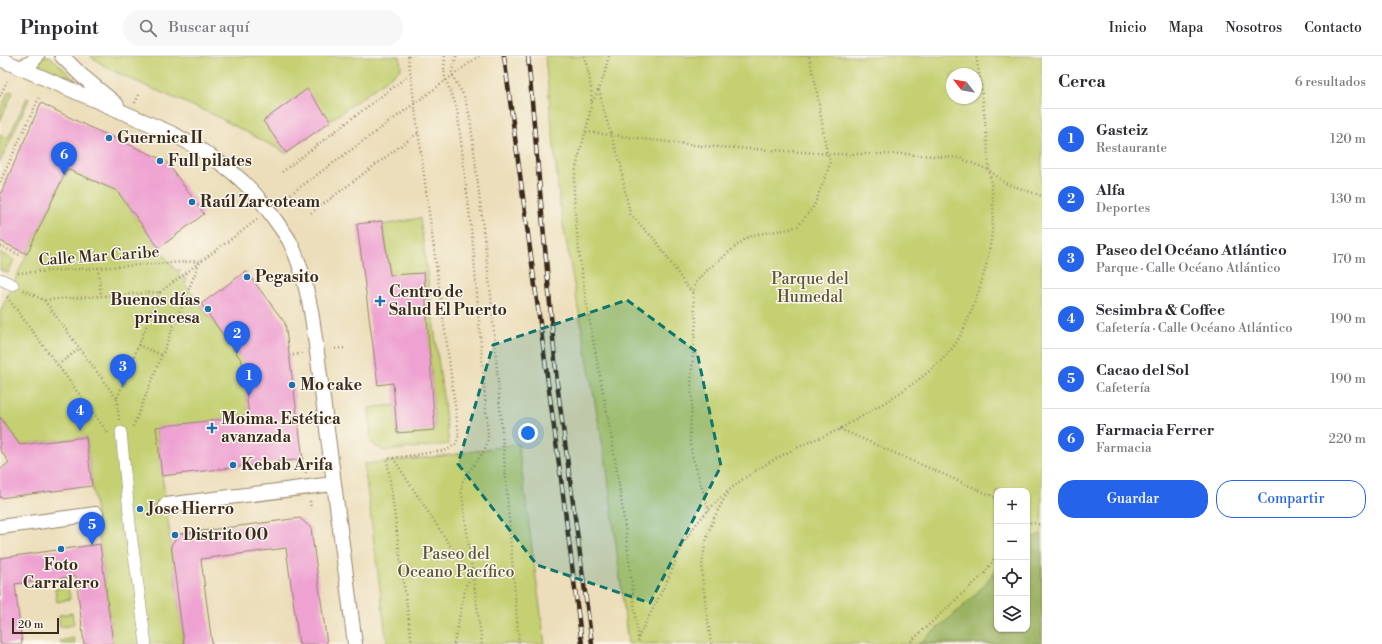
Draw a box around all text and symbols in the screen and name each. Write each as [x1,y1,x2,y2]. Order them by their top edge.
search box [123,10,403,46]
text: Pinpoint [20,16,99,40]
icon: search [137,17,159,39]
text: Buscar aquí [169,18,249,37]
text: Inicio [1109,19,1147,37]
text: Mapa [1169,19,1203,37]
text: Nosotros [1225,19,1282,37]
text: Contacto [1304,19,1362,37]
north arrow [946,68,982,104]
text: Cerca [1058,71,1106,93]
text: 6 resultados [1295,74,1366,90]
text: Gasteiz [1096,121,1148,140]
place label: Guernica II [117,128,203,148]
text: 1 [1068,131,1074,147]
text: 120 m [1330,131,1366,147]
marker: Guernica II [104,133,114,143]
text: Restaurante [1096,140,1167,156]
pin: 6 [51,142,77,175]
place label: Full pilates [168,151,252,171]
marker: Full pilates [155,156,165,166]
text: Alfa [1096,181,1125,200]
text: 2 [1067,191,1075,207]
text: 130 m [1331,191,1366,207]
place label: Raúl Zarcoteam [200,192,321,212]
marker: Raúl Zarcoteam [187,197,197,207]
text: Deportes [1096,200,1150,216]
text: Paseo del Océano Atlántico [1096,241,1287,260]
street label: Calle Mar Caribe [38,242,160,270]
text: 3 [1067,251,1075,267]
text: 170 m [1332,251,1366,267]
text: Parque · Calle Océano Atlántico [1096,260,1281,276]
place label: Pegasito [255,267,319,287]
park label: Parque del Humedal [771,269,849,307]
marker: Pegasito [242,272,252,282]
place label: Centro de Salud El Puerto [389,282,507,320]
place label: Buenos días princesa [110,290,200,328]
marker: Centro de Salud El Puerto [374,295,386,307]
text: Sesimbra & Coffee [1096,301,1225,320]
marker: Buenos días princesa [203,304,213,314]
text: 4 [1067,311,1075,327]
text: 190 m [1330,311,1366,327]
text: Cafetería · Calle Océano Atlántico [1096,320,1293,336]
pin: 2 [224,321,250,354]
pin: 3 [110,354,136,387]
text: Cacao del Sol [1096,361,1189,380]
pin: 1 [236,363,262,396]
text: 5 [1067,371,1075,387]
text: 190 m [1330,371,1366,387]
place label: Mo cake [300,375,362,395]
marker: Mo cake [287,380,297,390]
text: Cafetería [1096,380,1150,396]
pin: 4 [67,398,93,431]
place label: Moima. Estética avanzada [221,409,341,447]
text: Farmacia Ferrer [1096,421,1214,440]
marker: Moima. Estética avanzada [206,422,218,434]
your location [518,423,538,443]
text: 6 [1067,431,1075,447]
text: 220 m [1328,431,1366,447]
text: Farmacia [1096,440,1152,456]
place label: Kebab Arifa [241,455,333,475]
marker: Kebab Arifa [228,460,238,470]
button: Guardar [1058,480,1208,518]
button: Compartir [1216,480,1366,518]
map controls [994,488,1030,632]
button: + [994,488,1030,524]
place label: Jose Hierro [146,499,234,519]
marker: Jose Hierro [135,504,145,514]
pin: 5 [79,512,105,545]
button: − [994,524,1030,560]
place label: Distrito 00 [183,525,268,545]
marker: Distrito 00 [170,530,180,540]
marker: Foto Carralero [56,544,66,554]
park label: Paseo del Oceano Pacífico [397,544,515,582]
place label: Foto Carralero [23,555,99,593]
button: locate [994,560,1030,596]
button: layers [994,596,1030,632]
scale bar [12,616,59,635]
text: 20 m [18,618,43,632]

